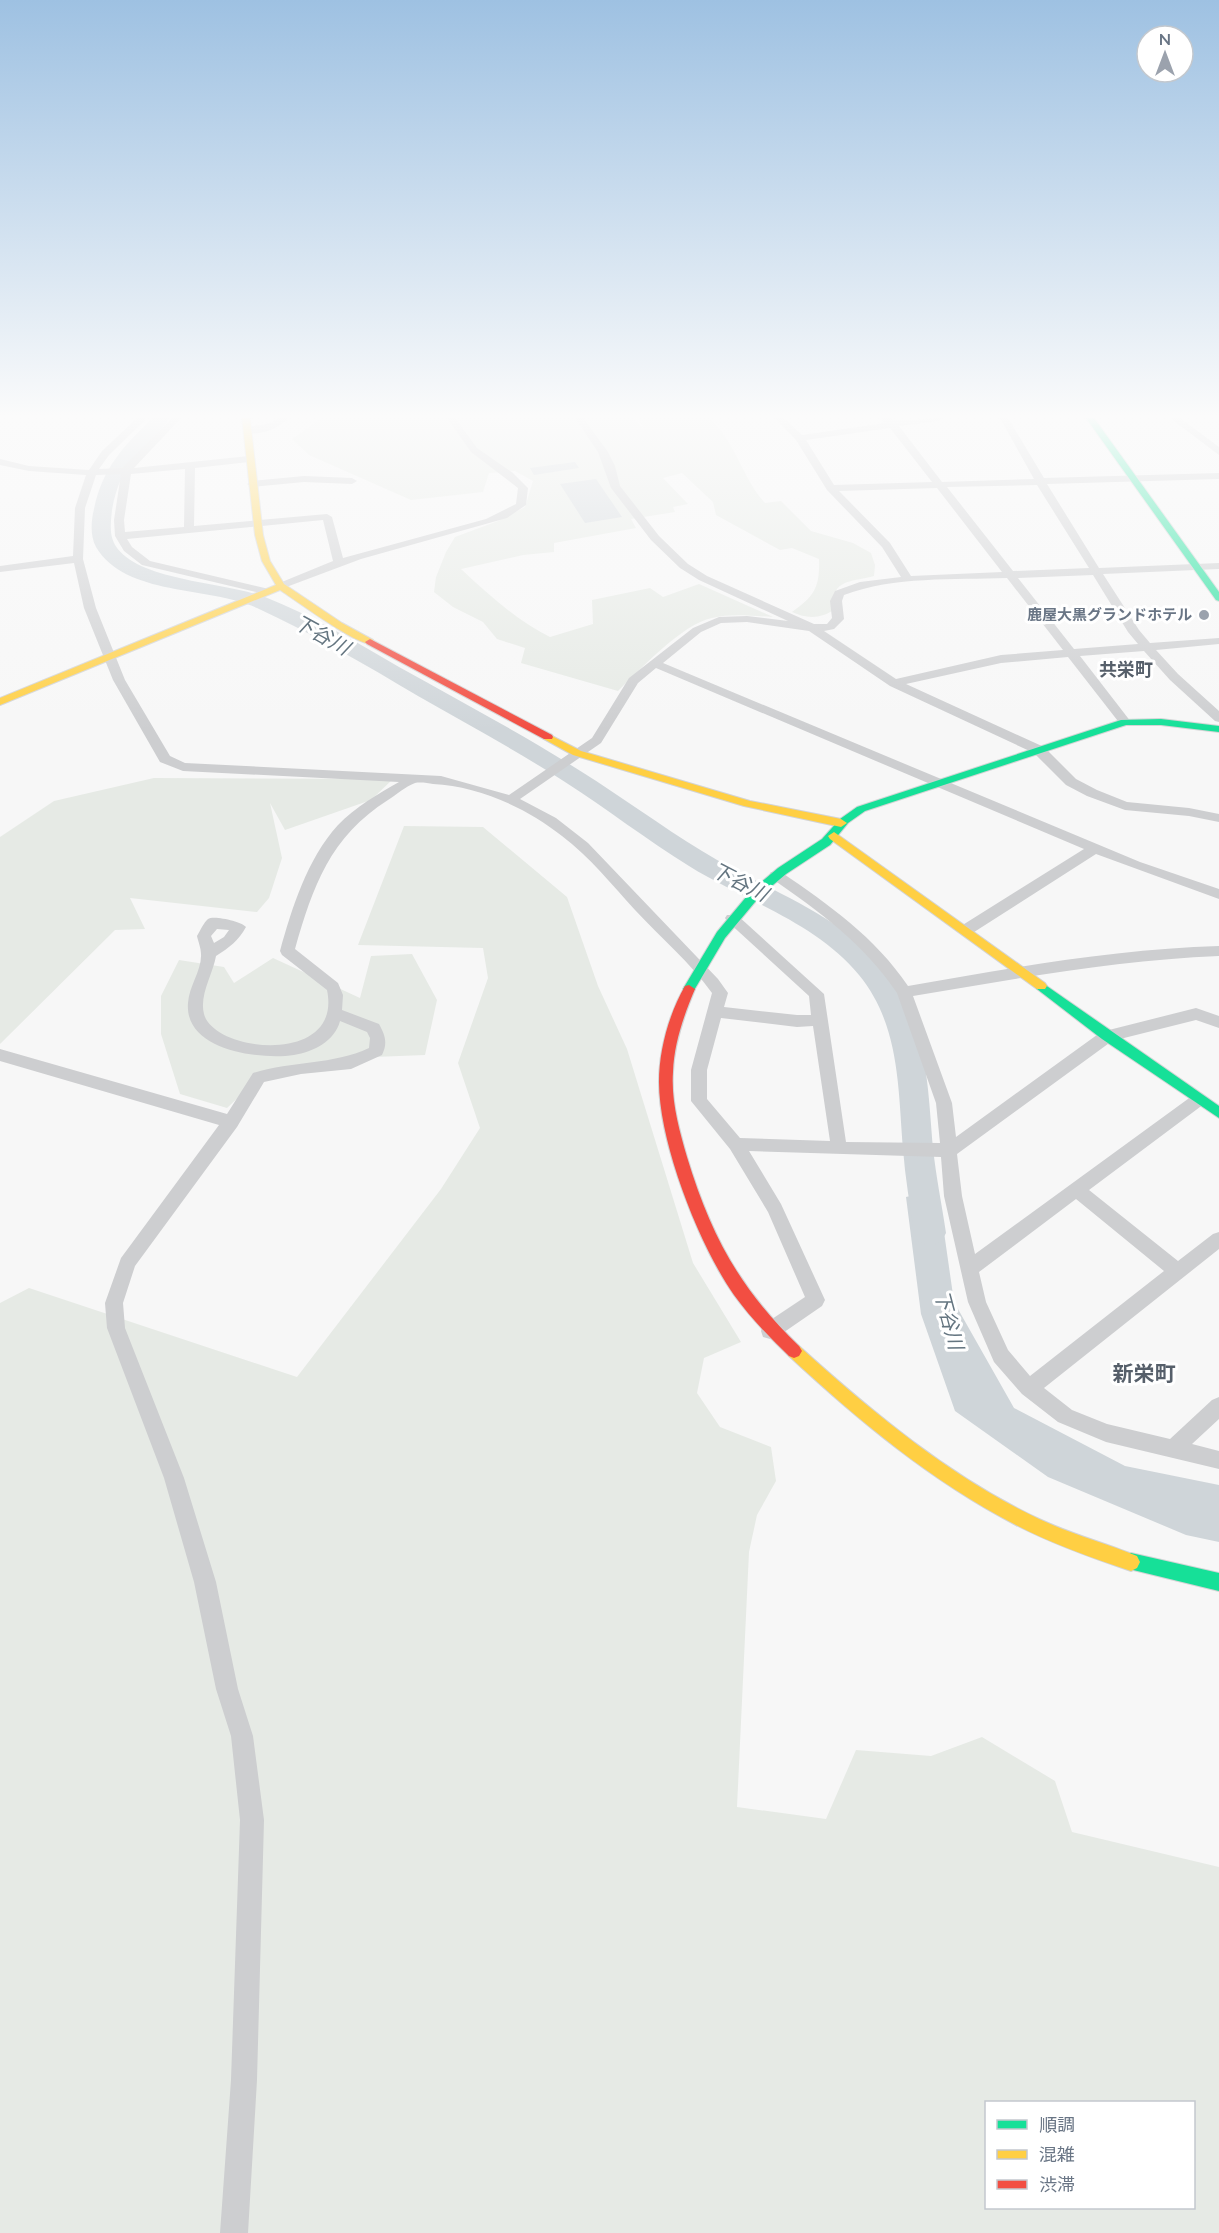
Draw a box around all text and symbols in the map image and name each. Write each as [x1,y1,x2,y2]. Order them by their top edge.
north arrow [1135,24,1195,84]
text: N [1159,29,1171,48]
place label: 鹿屋大黒グランドホテル [1027,605,1192,623]
marker: 鹿屋大黒グランドホテル [1197,608,1211,622]
water label: 下谷川 [290,609,356,660]
district label: 共栄町 [1099,658,1153,680]
water label: 下谷川 [708,857,774,906]
water label: 下谷川 [931,1288,970,1354]
district label: 新栄町 [1113,1360,1176,1385]
legend [985,2101,1195,2209]
text: 順調 [1039,2113,1075,2135]
text: 混雑 [1039,2143,1075,2165]
text: 渋滞 [1039,2173,1075,2195]

